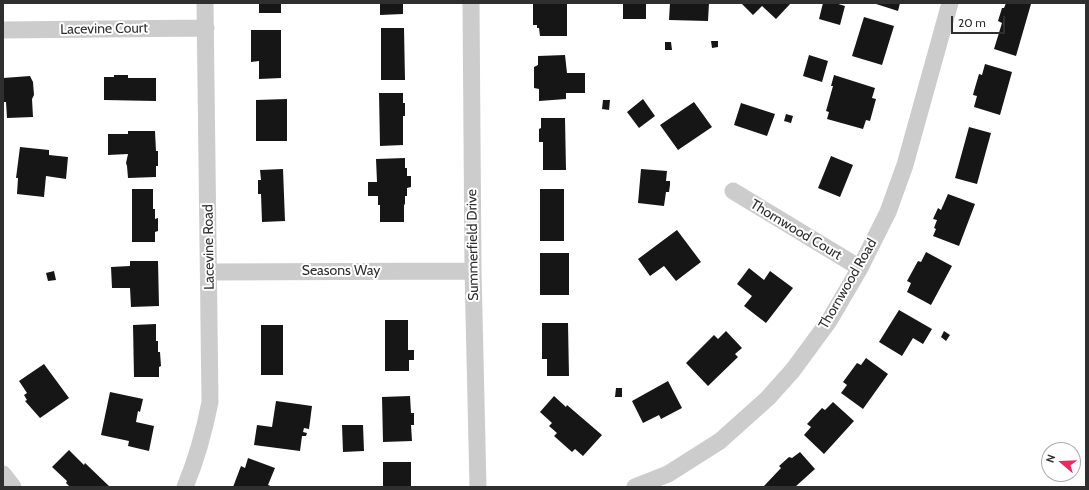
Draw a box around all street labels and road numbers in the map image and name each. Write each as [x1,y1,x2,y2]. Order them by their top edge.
street label: Lacevine Court [60,20,148,38]
street label: Summerfield Drive [464,189,482,301]
street label: Thornwood Court [747,196,845,264]
street label: Lacevine Road [200,204,218,290]
street label: Thornwood Road [815,236,881,332]
street label: Seasons Way [302,263,380,279]

